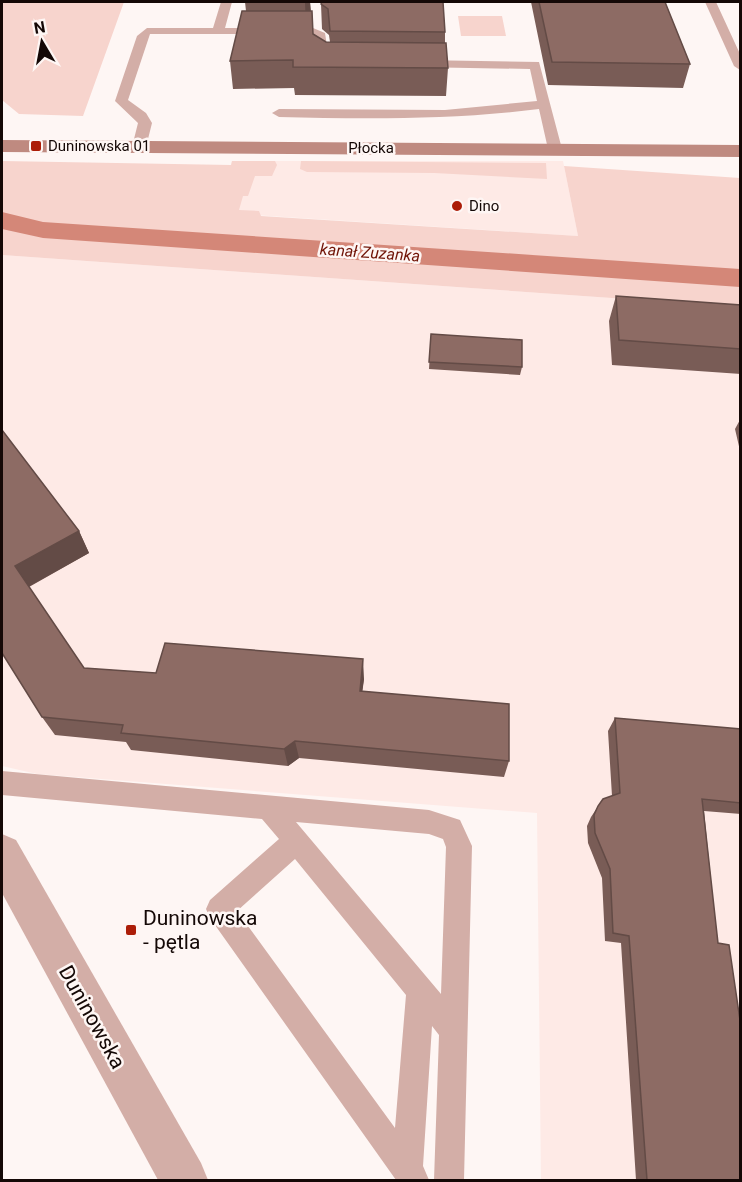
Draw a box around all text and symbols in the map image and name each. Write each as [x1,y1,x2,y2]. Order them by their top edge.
north arrow [12,12,72,72]
text: N [32,17,47,38]
place label: Duninowska 01 [48,137,150,155]
marker: Duninowska 01 [29,139,43,153]
street label: Płocka [348,139,394,157]
place label: Dino [469,197,499,215]
marker: Dino [450,199,464,213]
water label: kanał Zuzanka [319,240,421,265]
place label: Duninowska - pętla [143,906,257,954]
marker: Duninowska - pętla [124,923,138,937]
street label: Duninowska [54,961,130,1073]

